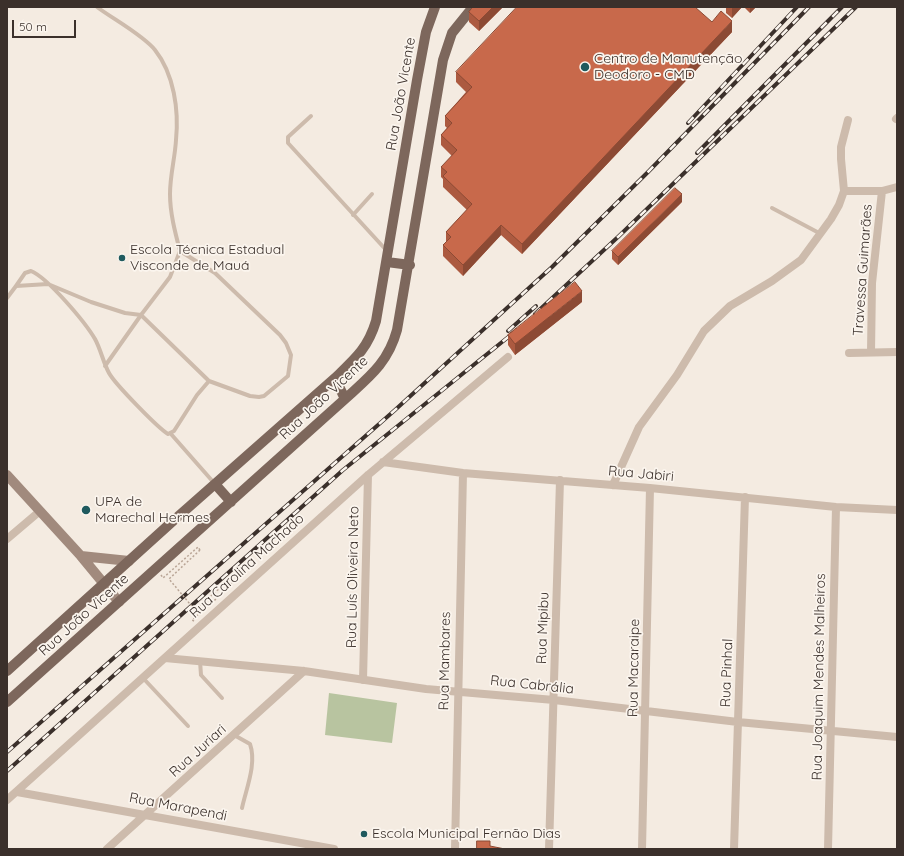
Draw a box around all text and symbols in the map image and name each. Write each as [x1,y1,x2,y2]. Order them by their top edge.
scale bar [14,12,78,38]
text: 50 m [19,19,47,34]
street label: Rua João Vicente [383,36,419,152]
place label: Centro de Manutenção Deodoro - CMD [594,51,742,84]
marker: Centro de Manutenção Deodoro - CMD [579,61,591,73]
street label: Travessa Guimarães [850,204,876,336]
place label: Escola Técnica Estadual Visconde de Mauá [130,242,284,274]
marker: Escola Técnica Estadual Visconde de Mauá [117,253,127,263]
street label: Rua João Vicente [276,353,372,443]
street label: Rua Jabiri [607,463,675,485]
place label: UPA de Marechal Hermes [95,494,209,526]
marker: UPA de Marechal Hermes [80,504,92,516]
street label: Rua Luís Oliveira Neto [343,506,363,648]
street label: Rua Carolina Machado [186,510,308,622]
street label: Rua João Vicente [36,570,132,660]
street label: Rua Joaquim Mendes Malheiros [809,573,829,781]
street label: Rua Mipibu [533,592,553,664]
street label: Rua Mambares [436,611,454,711]
street label: Rua Macaraipe [625,619,643,717]
street label: Rua Pinhal [717,638,737,708]
street label: Rua Cabrália [489,672,575,698]
street label: Rua Juriari [166,721,230,781]
street label: Rua Marapendi [128,789,228,825]
place label: Escola Municipal Fernão Dias [372,826,561,842]
marker: Escola Municipal Fernão Dias [359,829,369,839]

